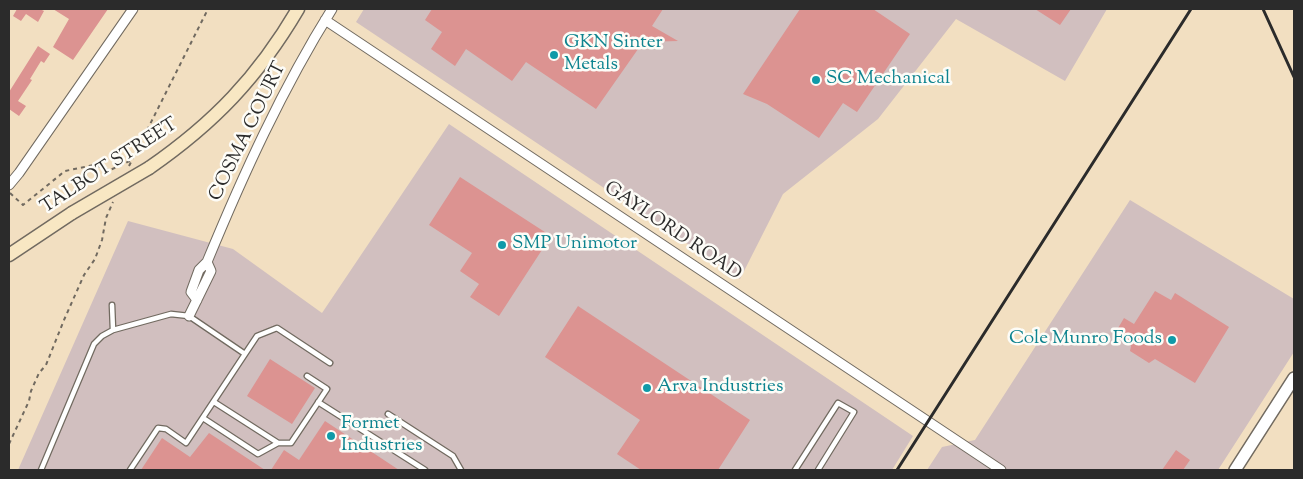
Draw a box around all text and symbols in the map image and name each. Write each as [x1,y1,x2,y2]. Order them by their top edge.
place label: GKN Sinter Metals [564,33,663,77]
marker: GKN Sinter Metals [548,49,560,61]
street label: COSMA COURT [205,59,293,205]
place label: SC Mechanical [826,69,950,91]
marker: SC Mechanical [810,74,822,86]
street label: TALBOT STREET [37,114,183,220]
street label: GAYLORD ROAD [599,178,745,286]
place label: SMP Unimotor [512,234,637,256]
marker: SMP Unimotor [496,239,508,251]
place label: Cole Munro Foods [1009,329,1162,351]
marker: Cole Munro Foods [1166,334,1178,346]
place label: Arva Industries [657,377,783,399]
marker: Arva Industries [641,382,653,394]
place label: Formet Industries [341,414,422,458]
marker: Formet Industries [325,430,337,442]

